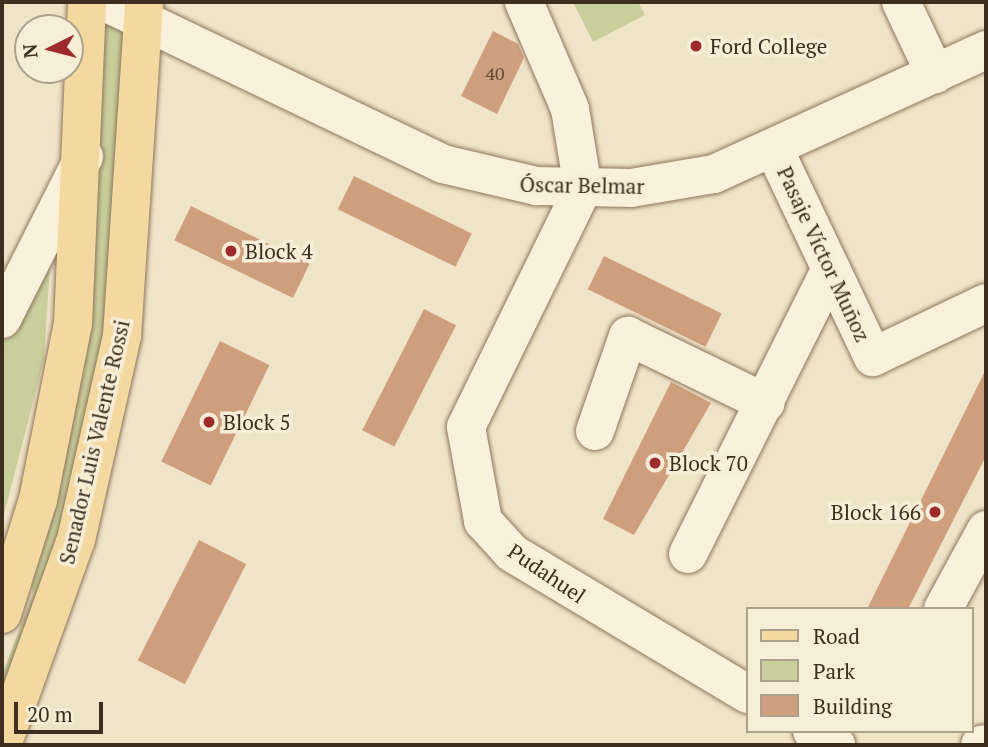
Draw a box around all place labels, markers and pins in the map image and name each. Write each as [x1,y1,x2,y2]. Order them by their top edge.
place label: Ford College [710,33,827,59]
marker: Ford College [688,38,704,54]
place label: Block 4 [245,238,313,264]
marker: Block 4 [223,243,239,259]
place label: Block 5 [223,409,291,435]
marker: Block 5 [201,414,217,430]
place label: Block 70 [669,450,748,476]
marker: Block 70 [647,455,663,471]
place label: Block 166 [831,499,921,525]
marker: Block 166 [927,504,943,520]

